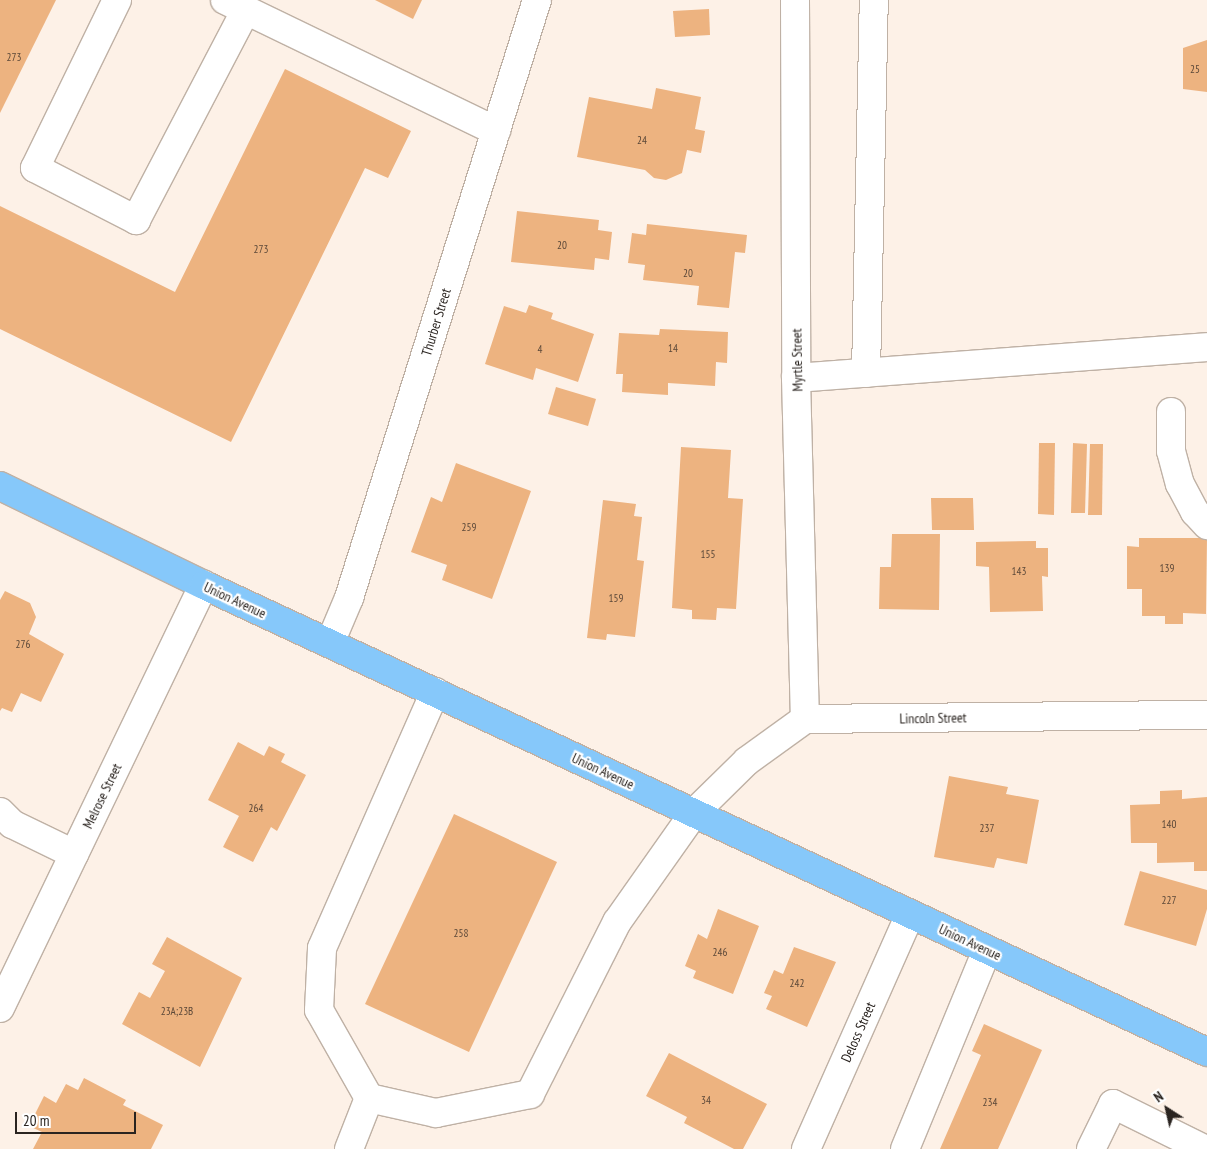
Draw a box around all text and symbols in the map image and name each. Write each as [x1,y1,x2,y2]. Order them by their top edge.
house number: 273 [7,50,21,64]
house number: 25 [1190,62,1200,76]
house number: 24 [637,133,647,147]
house number: 20 [557,238,567,252]
house number: 273 [254,242,268,256]
house number: 20 [683,266,693,280]
street label: Thurber Street [418,286,454,358]
street label: Myrtle Street [788,328,806,392]
house number: 14 [668,341,678,355]
house number: 4 [538,342,542,356]
house number: 259 [462,520,476,534]
house number: 155 [701,547,715,561]
house number: 139 [1160,561,1174,575]
house number: 143 [1012,564,1026,578]
street label: Union Avenue [201,578,269,622]
house number: 159 [609,591,623,605]
house number: 276 [16,637,30,651]
street label: Lincoln Street [899,709,967,727]
street label: Union Avenue [569,749,637,793]
street label: Melrose Street [79,761,125,831]
house number: 264 [249,801,263,815]
house number: 140 [1162,817,1176,831]
house number: 237 [980,821,994,835]
house number: 227 [1162,893,1176,907]
street label: Union Avenue [936,920,1004,964]
house number: 258 [454,926,468,940]
house number: 246 [713,945,727,959]
house number: 242 [790,976,804,990]
street label: Deloss Street [837,999,879,1065]
house number: 23A;23B [161,1004,193,1018]
north arrow [1142,1084,1192,1134]
text: N [1150,1087,1167,1106]
house number: 34 [701,1093,711,1107]
house number: 234 [983,1095,997,1109]
scale bar [18,1102,139,1134]
text: 20 m [23,1111,49,1130]

